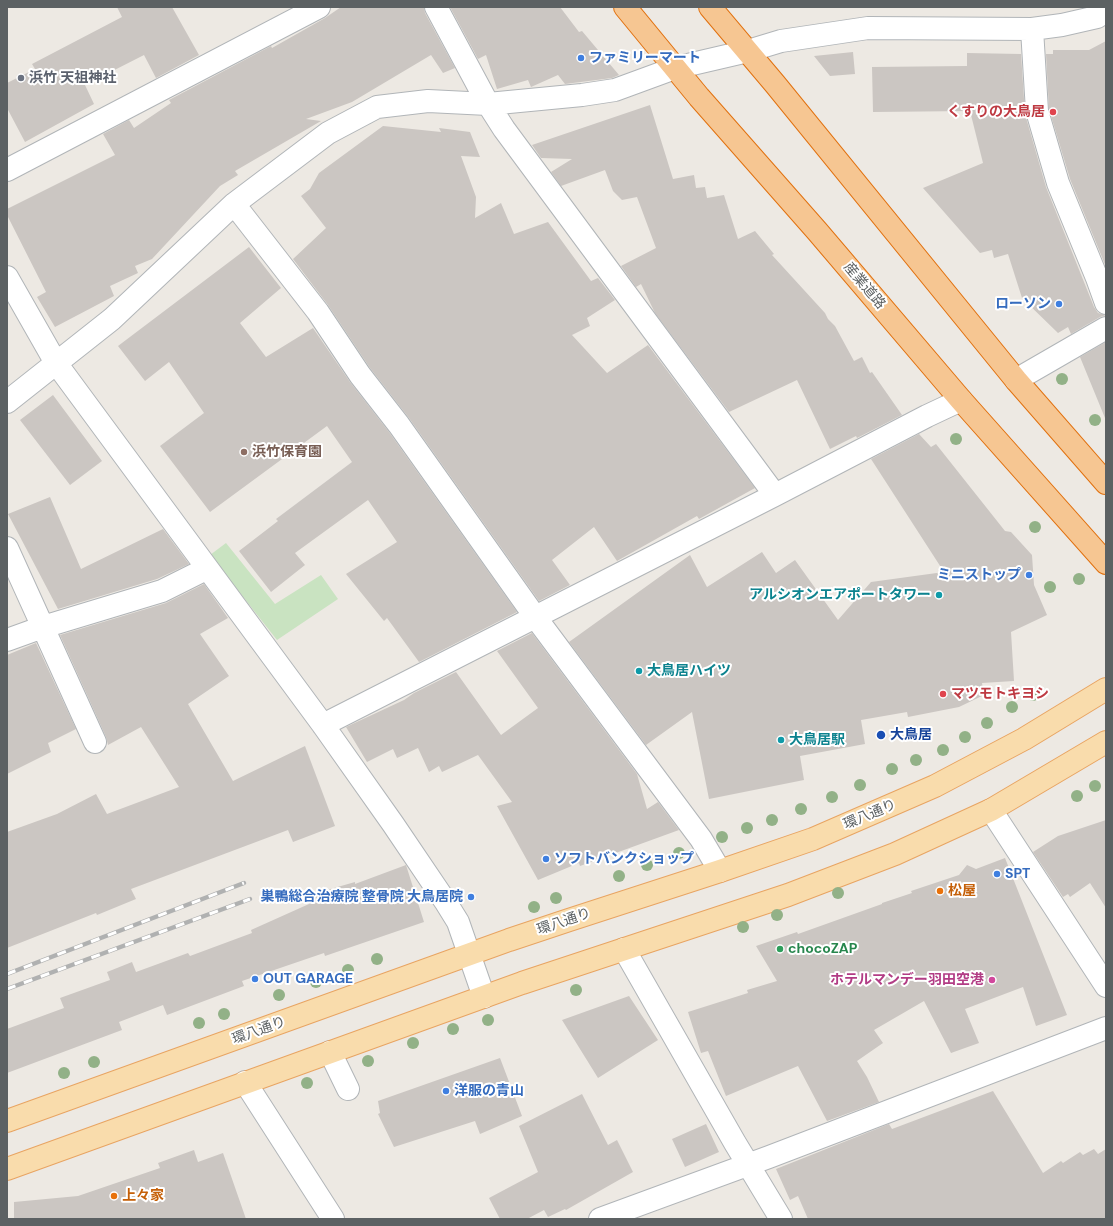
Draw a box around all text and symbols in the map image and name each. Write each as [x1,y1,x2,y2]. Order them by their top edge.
place label: ファミリーマート [589,50,701,66]
marker: ファミリーマート [576,53,586,63]
place label: 浜竹 天祖神社 [29,70,116,86]
marker: 浜竹 天祖神社 [16,73,26,83]
place label: くすりの大鳥居 [947,104,1045,120]
marker: くすりの大鳥居 [1048,107,1058,117]
street label: 産業道路 [840,259,888,313]
place label: ローソン [995,296,1051,312]
marker: ローソン [1054,299,1064,309]
place label: 浜竹保育園 [252,444,322,460]
marker: 浜竹保育園 [239,447,249,457]
place label: ミニストップ [937,567,1021,583]
marker: ミニストップ [1024,570,1034,580]
place label: アルシオンエアポートタワー [749,587,931,603]
marker: アルシオンエアポートタワー [934,590,944,600]
place label: 大鳥居ハイツ [647,663,731,679]
marker: 大鳥居ハイツ [634,666,644,676]
place label: マツモトキヨシ [951,686,1049,702]
marker: マツモトキヨシ [938,689,948,699]
place label: 大鳥居 [890,727,932,743]
marker: 大鳥居 [875,729,887,741]
place label: 大鳥居駅 [789,732,845,748]
marker: 大鳥居駅 [776,735,786,745]
street label: 環八通り [841,796,899,834]
place label: ソフトバンクショップ [554,851,694,867]
marker: ソフトバンクショップ [541,854,551,864]
place label: SPT [1005,866,1030,882]
marker: SPT [992,869,1002,879]
place label: 松屋 [948,883,976,899]
marker: 松屋 [935,886,945,896]
place label: 巣鴨総合治療院 整骨院 大鳥居院 [260,889,463,905]
marker: 巣鴨総合治療院 整骨院 大鳥居院 [466,892,476,902]
street label: 環八通り [535,905,593,939]
place label: chocoZAP [788,941,857,957]
marker: chocoZAP [775,944,785,954]
place label: OUT GARAGE [263,971,353,987]
place label: ホテルマンデー羽田空港 [830,972,984,988]
marker: OUT GARAGE [250,974,260,984]
marker: ホテルマンデー羽田空港 [987,975,997,985]
street label: 環八通り [230,1014,288,1048]
place label: 洋服の青山 [454,1083,524,1099]
marker: 洋服の青山 [441,1086,451,1096]
place label: 上々家 [122,1188,164,1204]
marker: 上々家 [109,1191,119,1201]

